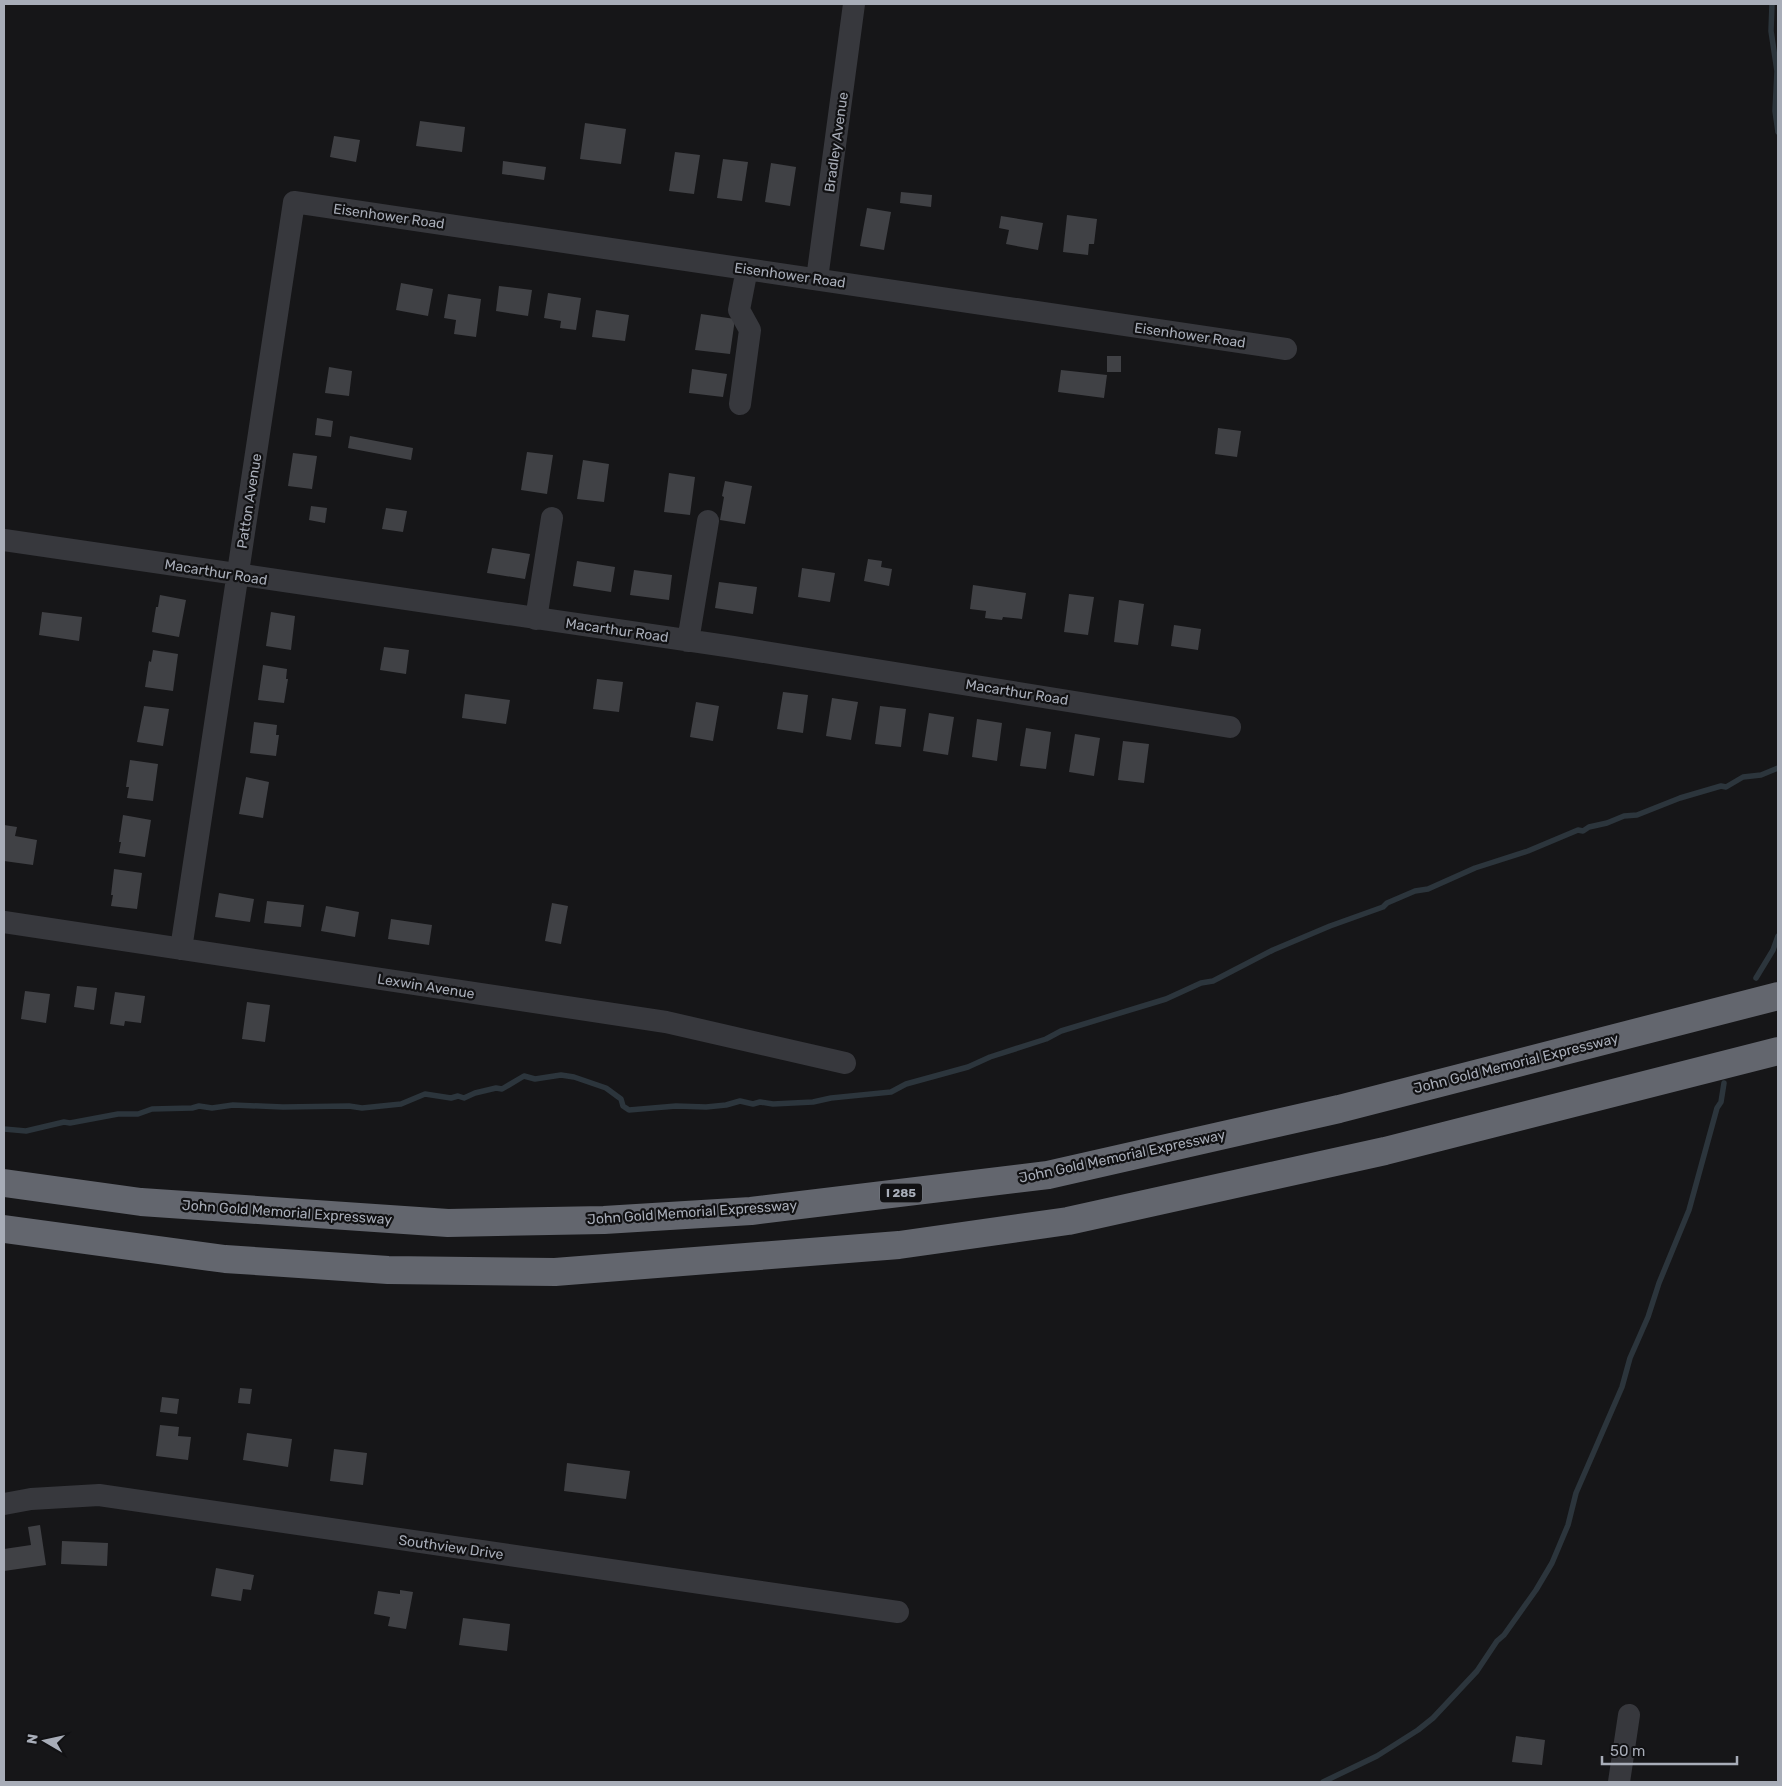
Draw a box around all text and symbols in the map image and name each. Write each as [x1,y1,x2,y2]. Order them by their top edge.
street label: Bradley Avenue [821,91,852,193]
street label: Eisenhower Road [332,200,446,233]
street label: Eisenhower Road [733,259,847,292]
street label: Eisenhower Road [1133,319,1247,352]
street label: Patton Avenue [234,452,265,550]
street label: Macarthur Road [163,556,268,589]
street label: Macarthur Road [564,615,669,646]
street label: Macarthur Road [964,676,1069,709]
street label: Lexwin Avenue [376,970,476,1003]
street label: John Gold Memorial Expressway [1412,1030,1621,1097]
street label: John Gold Memorial Expressway [1017,1126,1227,1187]
road number: I 285 [880,1184,922,1202]
street label: John Gold Memorial Expressway [181,1197,393,1228]
street label: John Gold Memorial Expressway [586,1197,798,1228]
street label: Southview Drive [397,1532,505,1563]
north arrow [20,1716,70,1766]
text: N [23,1733,42,1745]
scale bar [1602,1734,1737,1766]
text: 50 m [1610,1742,1645,1760]

